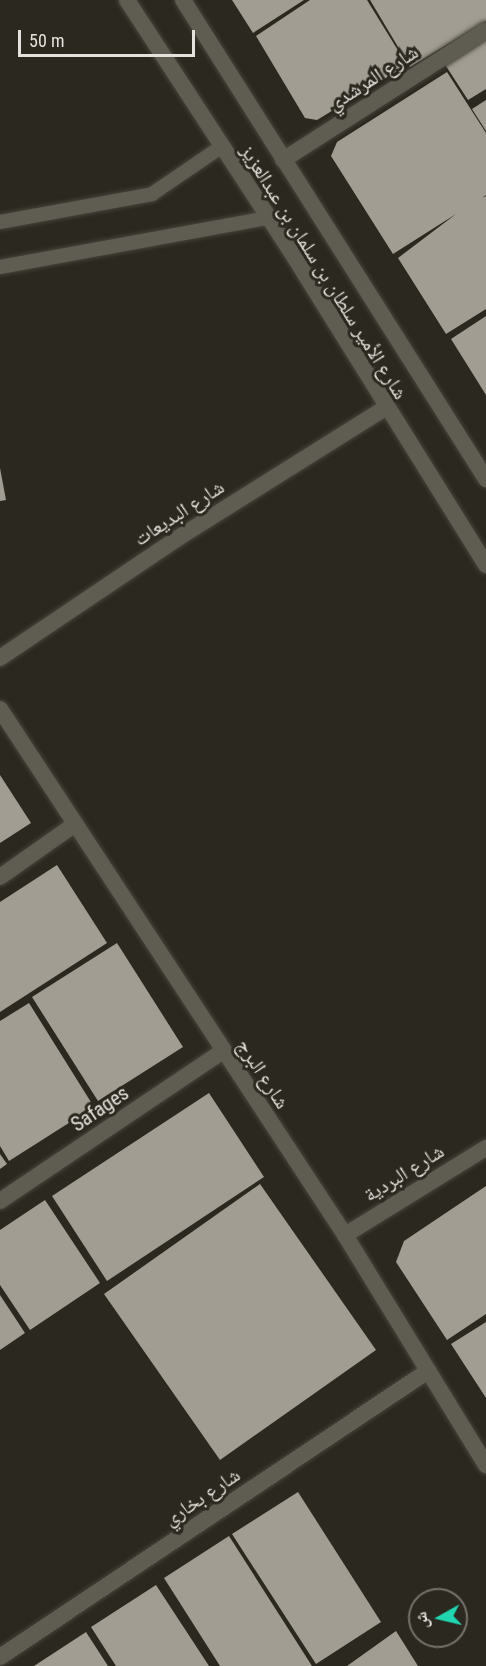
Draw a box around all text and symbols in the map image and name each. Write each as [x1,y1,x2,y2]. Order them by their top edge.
scale bar [21,18,198,56]
text: 50 m [29,30,64,51]
street label: شارع المرشدي [323,40,423,116]
street label: شارع الأمير سلطان بن سلمان بن عبدالعزيز [235,140,413,404]
street label: شارع البديعات [129,475,229,551]
street label: شارع البرج [232,1035,294,1113]
street label: Safages [67,1081,133,1137]
street label: شارع البردية [360,1139,448,1207]
street label: شارع بخاري [159,1463,245,1531]
north arrow [408,1588,468,1648]
text: ش [411,1611,432,1630]

